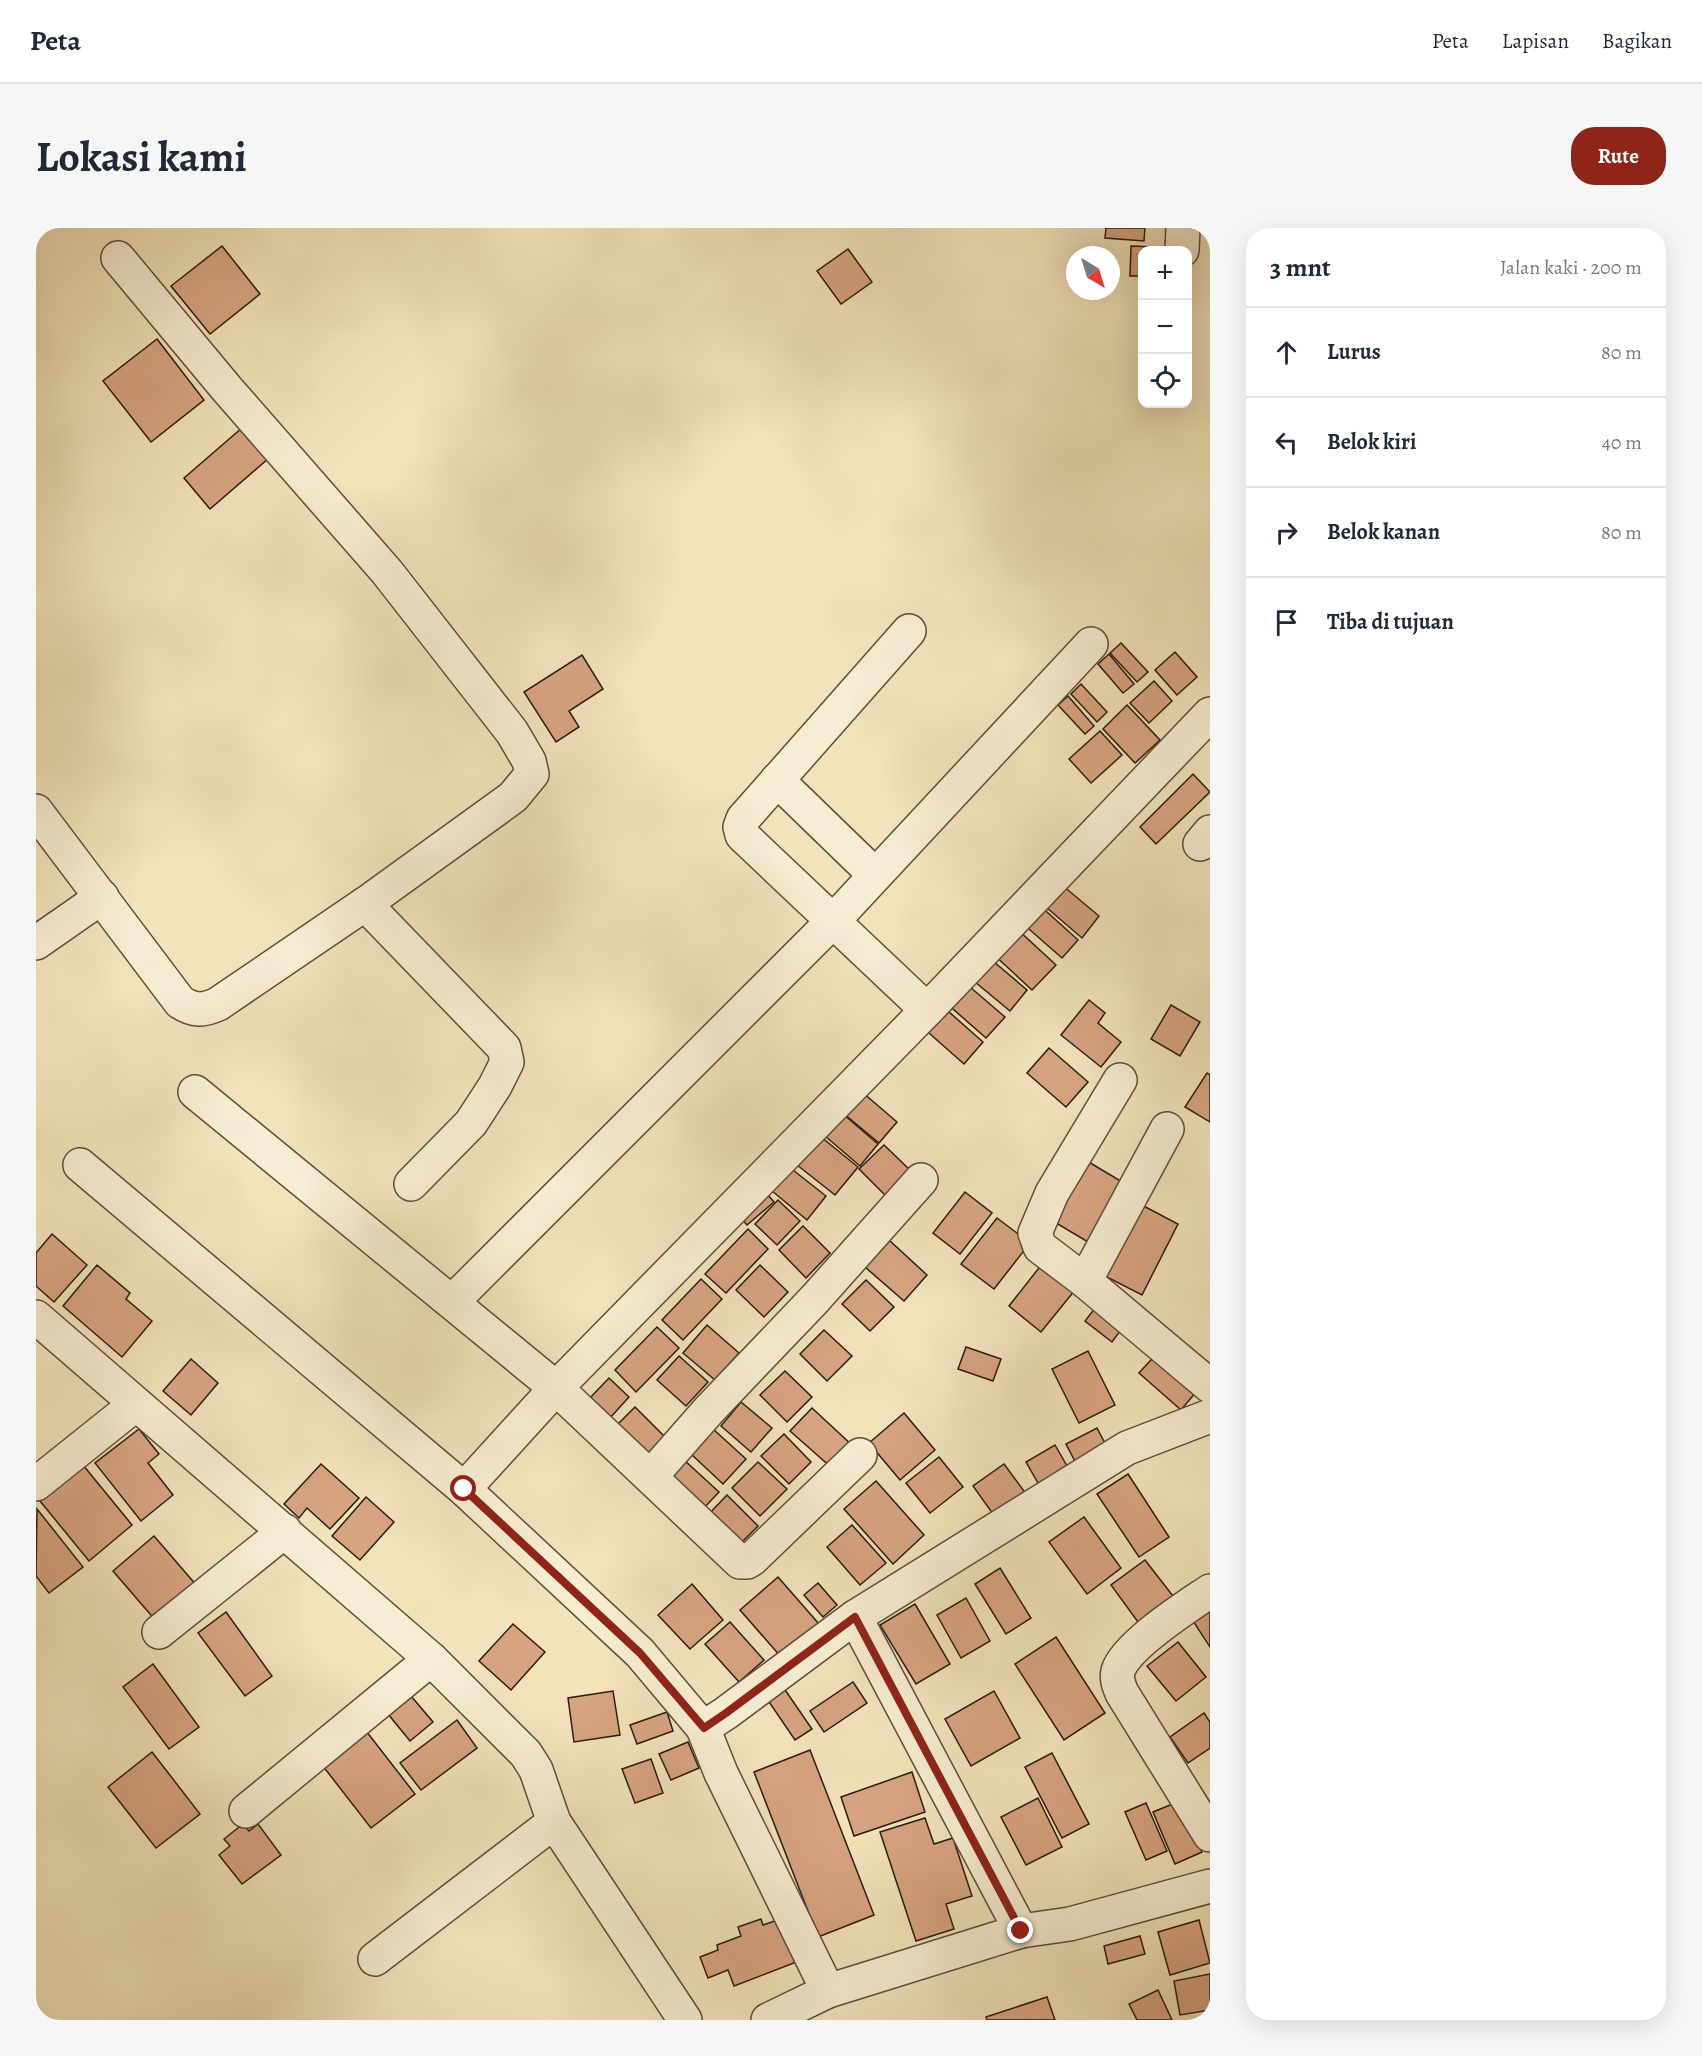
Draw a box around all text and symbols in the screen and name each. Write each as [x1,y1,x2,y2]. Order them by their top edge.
text: Peta [30,22,81,60]
text: Peta [1432,27,1469,55]
text: Lapisan [1502,27,1569,55]
text: Bagikan [1602,27,1672,55]
button: Rute [1571,127,1666,185]
text: Lokasi kami [36,128,247,185]
north arrow [1066,246,1120,300]
map controls [1138,246,1192,408]
button: + [1138,246,1192,300]
text: 3 mnt [1270,250,1331,285]
text: Jalan kaki · 200 m [1500,254,1642,281]
button: − [1138,300,1192,354]
icon: ahead [1270,336,1303,369]
text: Lurus [1327,337,1381,367]
text: 80 m [1601,339,1642,366]
button: locate [1138,354,1192,408]
icon: left [1270,426,1303,459]
text: Belok kiri [1327,427,1416,457]
text: 40 m [1602,429,1642,456]
icon: right [1270,516,1303,549]
text: Belok kanan [1327,517,1440,547]
text: 80 m [1601,519,1642,546]
icon: arrive [1270,606,1303,639]
text: Tiba di tujuan [1327,607,1454,637]
route start [450,1475,476,1501]
route end [1007,1917,1033,1943]

